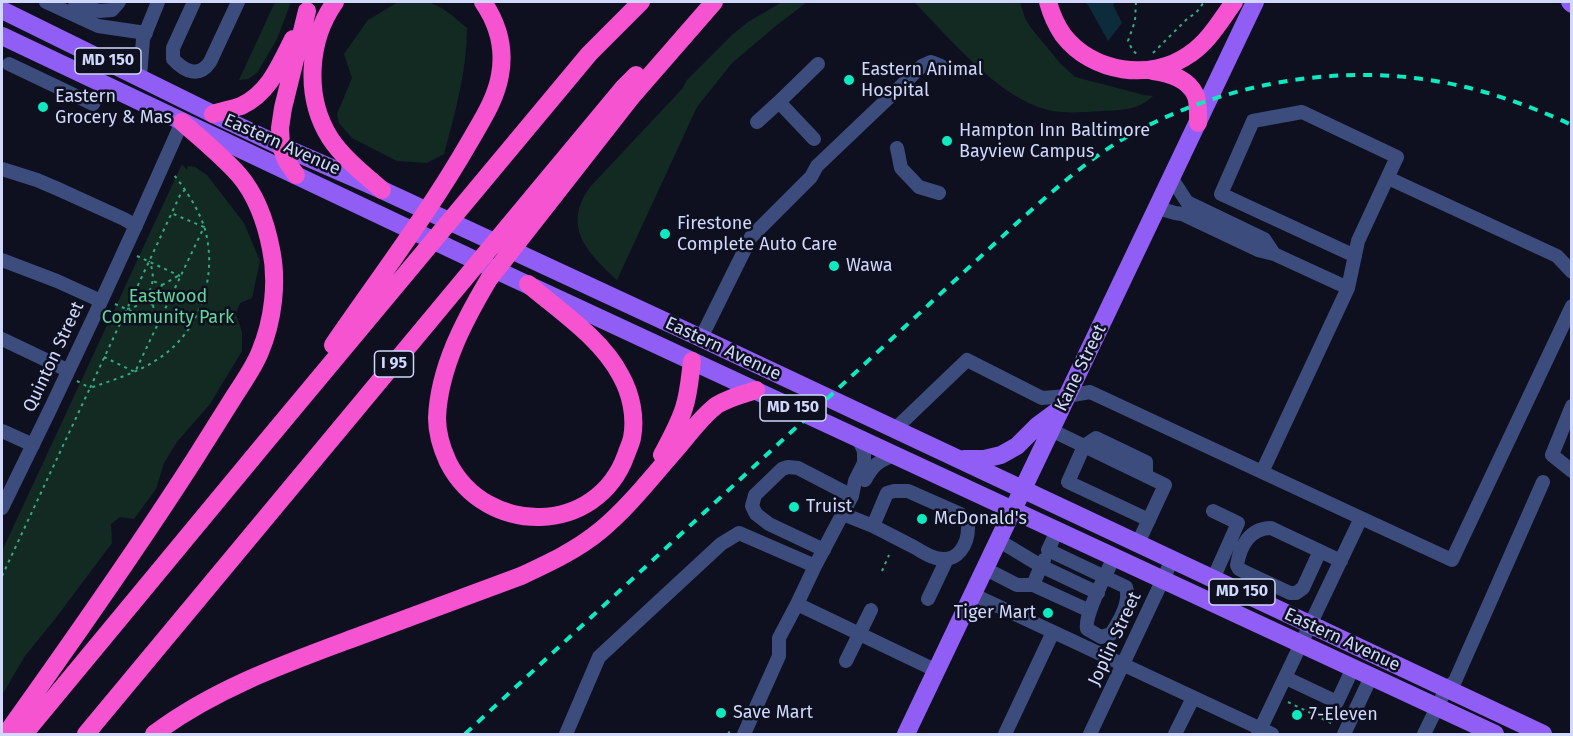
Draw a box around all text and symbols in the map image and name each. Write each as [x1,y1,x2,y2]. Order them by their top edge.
road number: MD 150 [75,48,141,74]
place label: Eastern Animal Hospital [861,59,983,101]
marker: Eastern Animal Hospital [842,73,856,87]
place label: Eastern Grocery & Mas [55,86,172,128]
marker: Eastern Grocery & Mas [36,100,50,114]
street label: Eastern Avenue [220,110,344,180]
place label: Hampton Inn Baltimore Bayview Campus [959,120,1150,162]
marker: Hampton Inn Baltimore Bayview Campus [940,134,954,148]
place label: Firestone Complete Auto Care [677,213,837,256]
marker: Firestone Complete Auto Care [658,227,672,241]
place label: Wawa [846,255,893,277]
marker: Wawa [827,259,841,273]
park label: Eastwood Community Park [102,286,234,328]
street label: Quinton Street [19,298,89,416]
street label: Eastern Avenue [662,313,784,385]
street label: Kane Street [1051,321,1111,415]
road number: I 95 [374,351,414,377]
road number: MD 150 [760,395,826,421]
place label: Truist [806,496,852,518]
marker: Truist [787,500,801,514]
place label: McDonald's [934,508,1027,530]
marker: McDonald's [915,512,929,526]
road number: MD 150 [1209,579,1275,605]
street label: Joplin Street [1084,589,1146,689]
place label: Tiger Mart [954,602,1036,624]
street label: Eastern Avenue [1281,604,1403,676]
marker: Tiger Mart [1041,606,1055,620]
place label: Save Mart [733,702,813,724]
place label: 7-Eleven [1309,704,1378,726]
marker: Save Mart [714,706,728,720]
marker: 7-Eleven [1290,708,1304,722]

